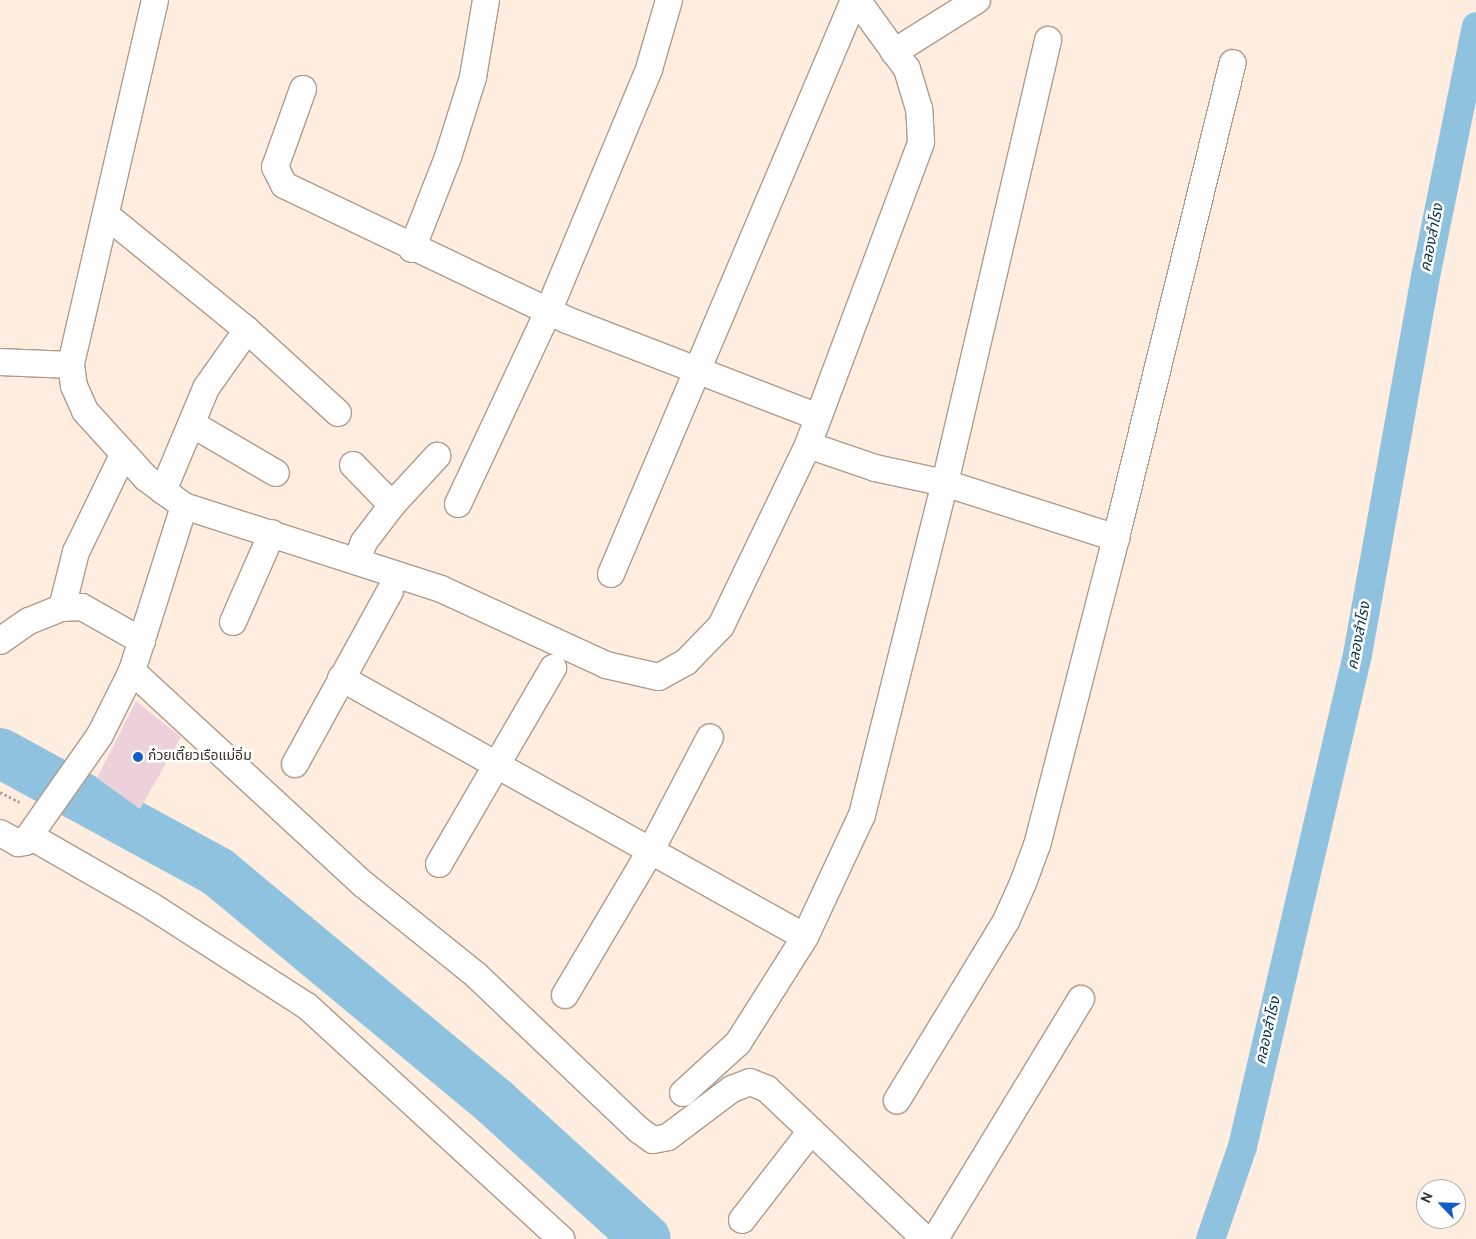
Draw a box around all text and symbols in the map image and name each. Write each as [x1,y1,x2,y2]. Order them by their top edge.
water label: คลองสำโรง [1418,202,1448,274]
water label: คลองสำโรง [1345,600,1375,672]
place label: ก๋วยเตี๊ยวเรือแม่อิ่ม [148,749,252,765]
marker: ก๋วยเตี๊ยวเรือแม่อิ่ม [132,751,144,763]
water label: คลองสำโรง [1252,995,1286,1067]
north arrow [1416,1179,1466,1229]
text: N [1418,1190,1438,1206]

